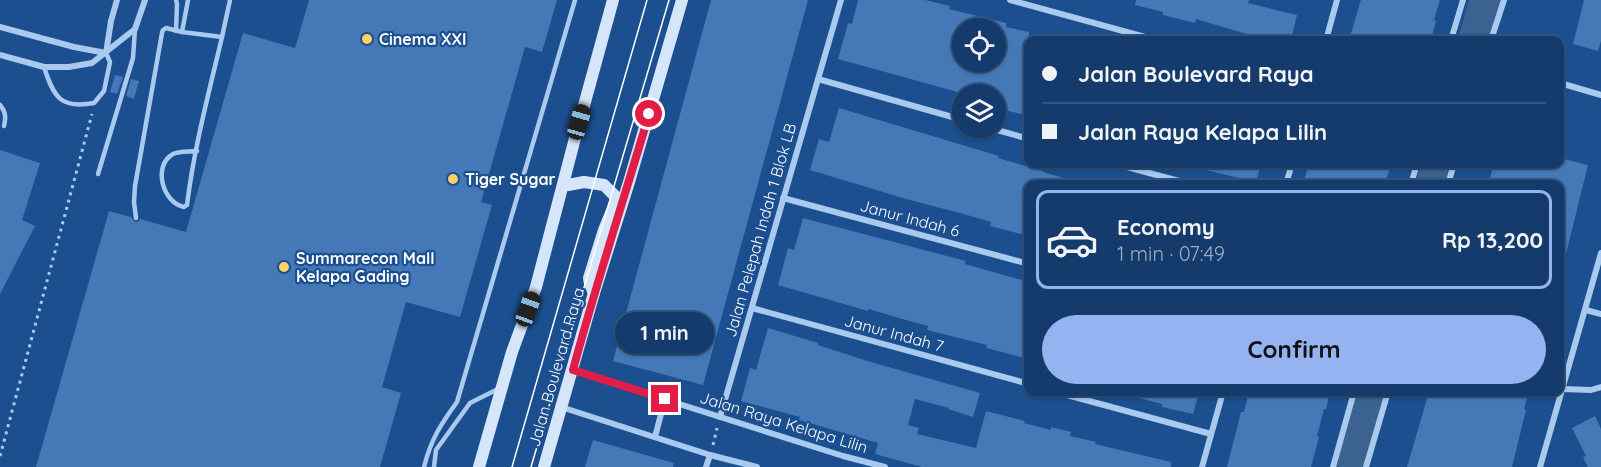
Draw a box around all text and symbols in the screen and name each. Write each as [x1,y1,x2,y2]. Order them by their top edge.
map controls [952,18,1006,138]
button: locate [952,18,1006,72]
place label: Cinema XXI [379,29,466,49]
marker: Cinema XXI [360,32,374,46]
text: Jalan Boulevard Raya [1078,60,1314,88]
button: layers [952,84,1006,138]
route start [635,100,662,127]
car [565,102,593,142]
text: Jalan Raya Kelapa Lilin [1078,118,1327,146]
street label: Jalan Pelepah Indah 1 Blok LB [720,121,800,339]
place label: Tiger Sugar [465,169,556,189]
marker: Tiger Sugar [446,172,460,186]
street label: Janur Indah 6 [858,195,962,241]
icon: car [1045,213,1099,267]
text: Economy [1117,213,1215,241]
text: Rp 13,200 [1442,226,1543,254]
text: 1 min · 07:49 [1117,241,1225,266]
place label: Summarecon Mall Kelapa Gading [296,248,435,286]
marker: Summarecon Mall Kelapa Gading [277,260,291,274]
street label: Jalan Boulevard Raya [524,285,588,449]
car [513,289,543,329]
street label: Janur Indah 7 [842,310,946,356]
callout: 1 min [616,312,714,354]
button: Confirm [1042,315,1546,384]
text: 1 min [640,320,689,345]
route end [651,385,678,412]
street label: Jalan Raya Kelapa Lilin [698,387,870,457]

